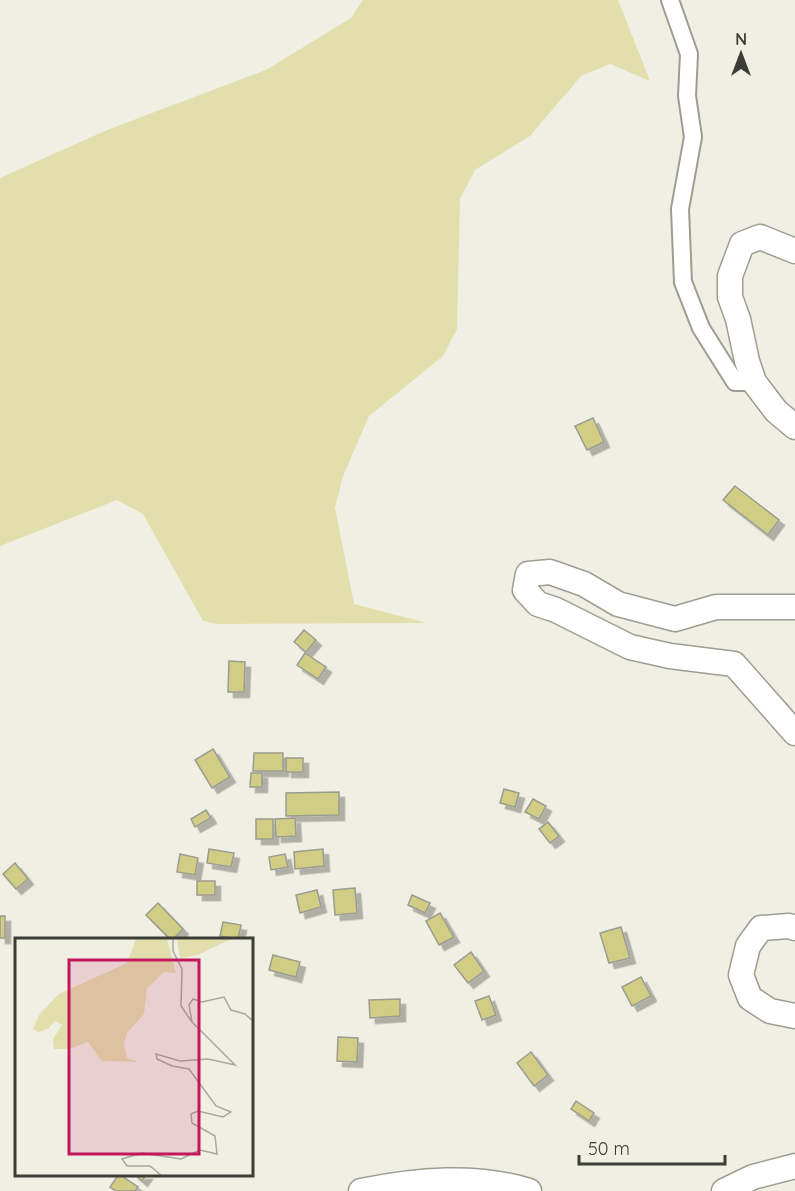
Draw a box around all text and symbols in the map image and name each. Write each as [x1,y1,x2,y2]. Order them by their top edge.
north arrow [711,24,771,84]
text: N [735,29,747,49]
inset map [15,938,254,1176]
scale bar [579,1128,724,1166]
text: 50 m [588,1137,630,1160]

